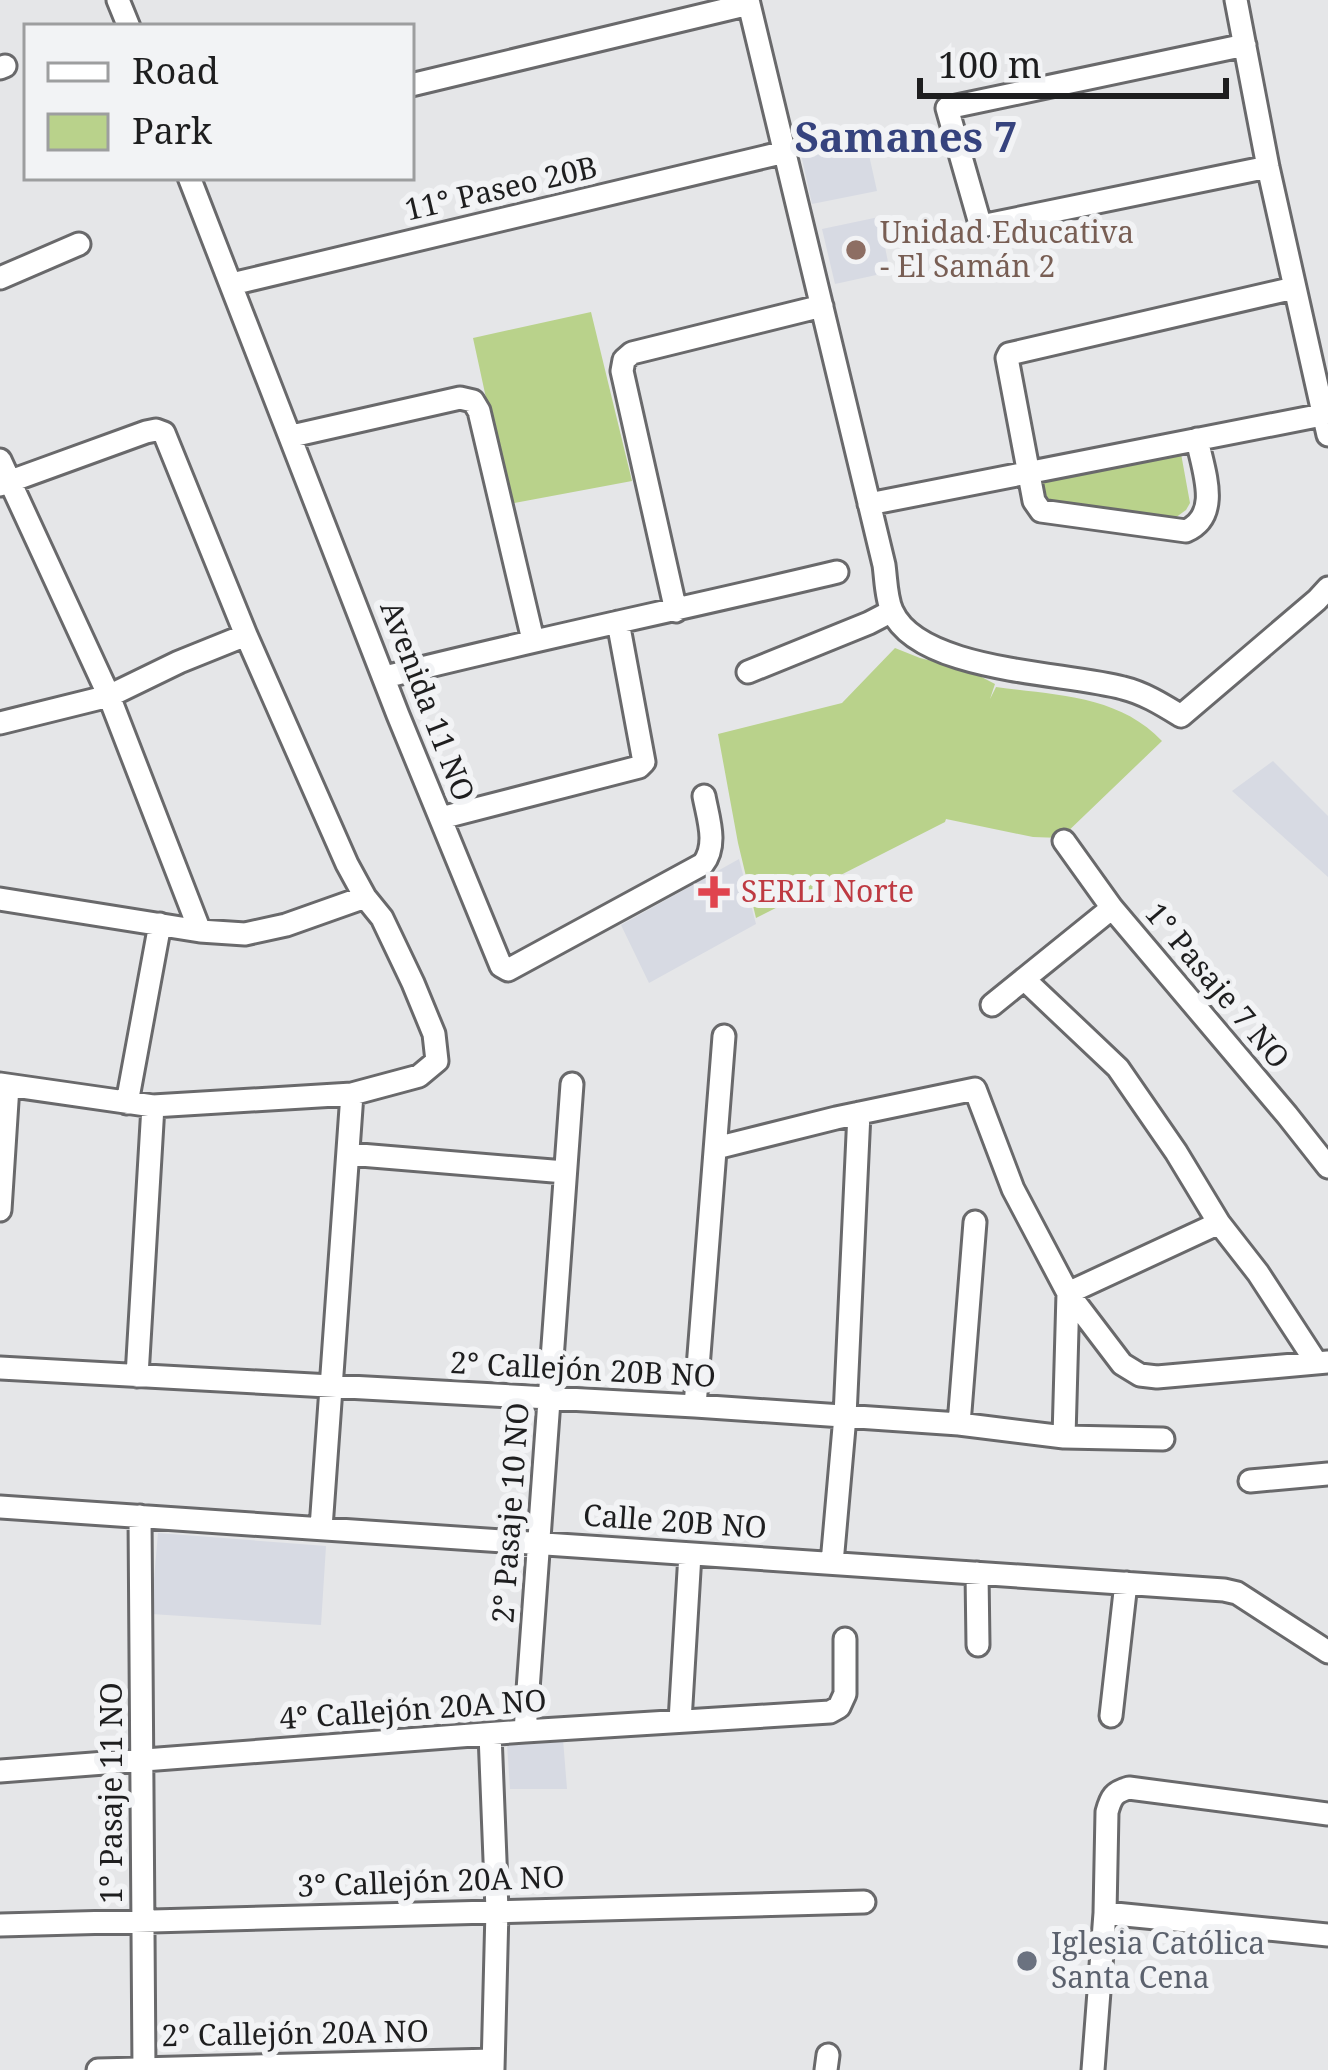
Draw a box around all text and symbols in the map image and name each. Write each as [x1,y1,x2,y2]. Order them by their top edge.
legend [24,24,414,180]
scale bar [920,24,1226,98]
text: 100 m [938,40,1042,89]
text: Road [132,46,219,95]
text: Park [132,106,213,155]
district label: Samanes 7 [794,107,1018,164]
street label: 11° Paseo 20B [400,145,601,230]
place label: Unidad Educativa - El Samán 2 [880,211,1134,286]
marker: Unidad Educativa - El Samán 2 [843,237,869,263]
street label: Avenida 11 NO [371,594,485,806]
place label: SERLI Norte [741,870,914,911]
marker: SERLI Norte [698,876,730,908]
street label: 1° Pasaje 7 NO [1137,894,1300,1077]
street label: 2° Callejón 20B NO [449,1341,717,1396]
street label: 2° Pasaje 10 NO [481,1401,538,1625]
street label: Calle 20B NO [582,1494,768,1547]
street label: 4° Callejón 20A NO [278,1679,548,1738]
street label: 1° Pasaje 11 NO [90,1682,131,1904]
street label: 3° Callejón 20A NO [296,1855,565,1906]
place label: Iglesia Católica Santa Cena [1051,1922,1265,1997]
marker: Iglesia Católica Santa Cena [1014,1948,1040,1974]
street label: 2° Callejón 20A NO [161,2010,429,2055]

